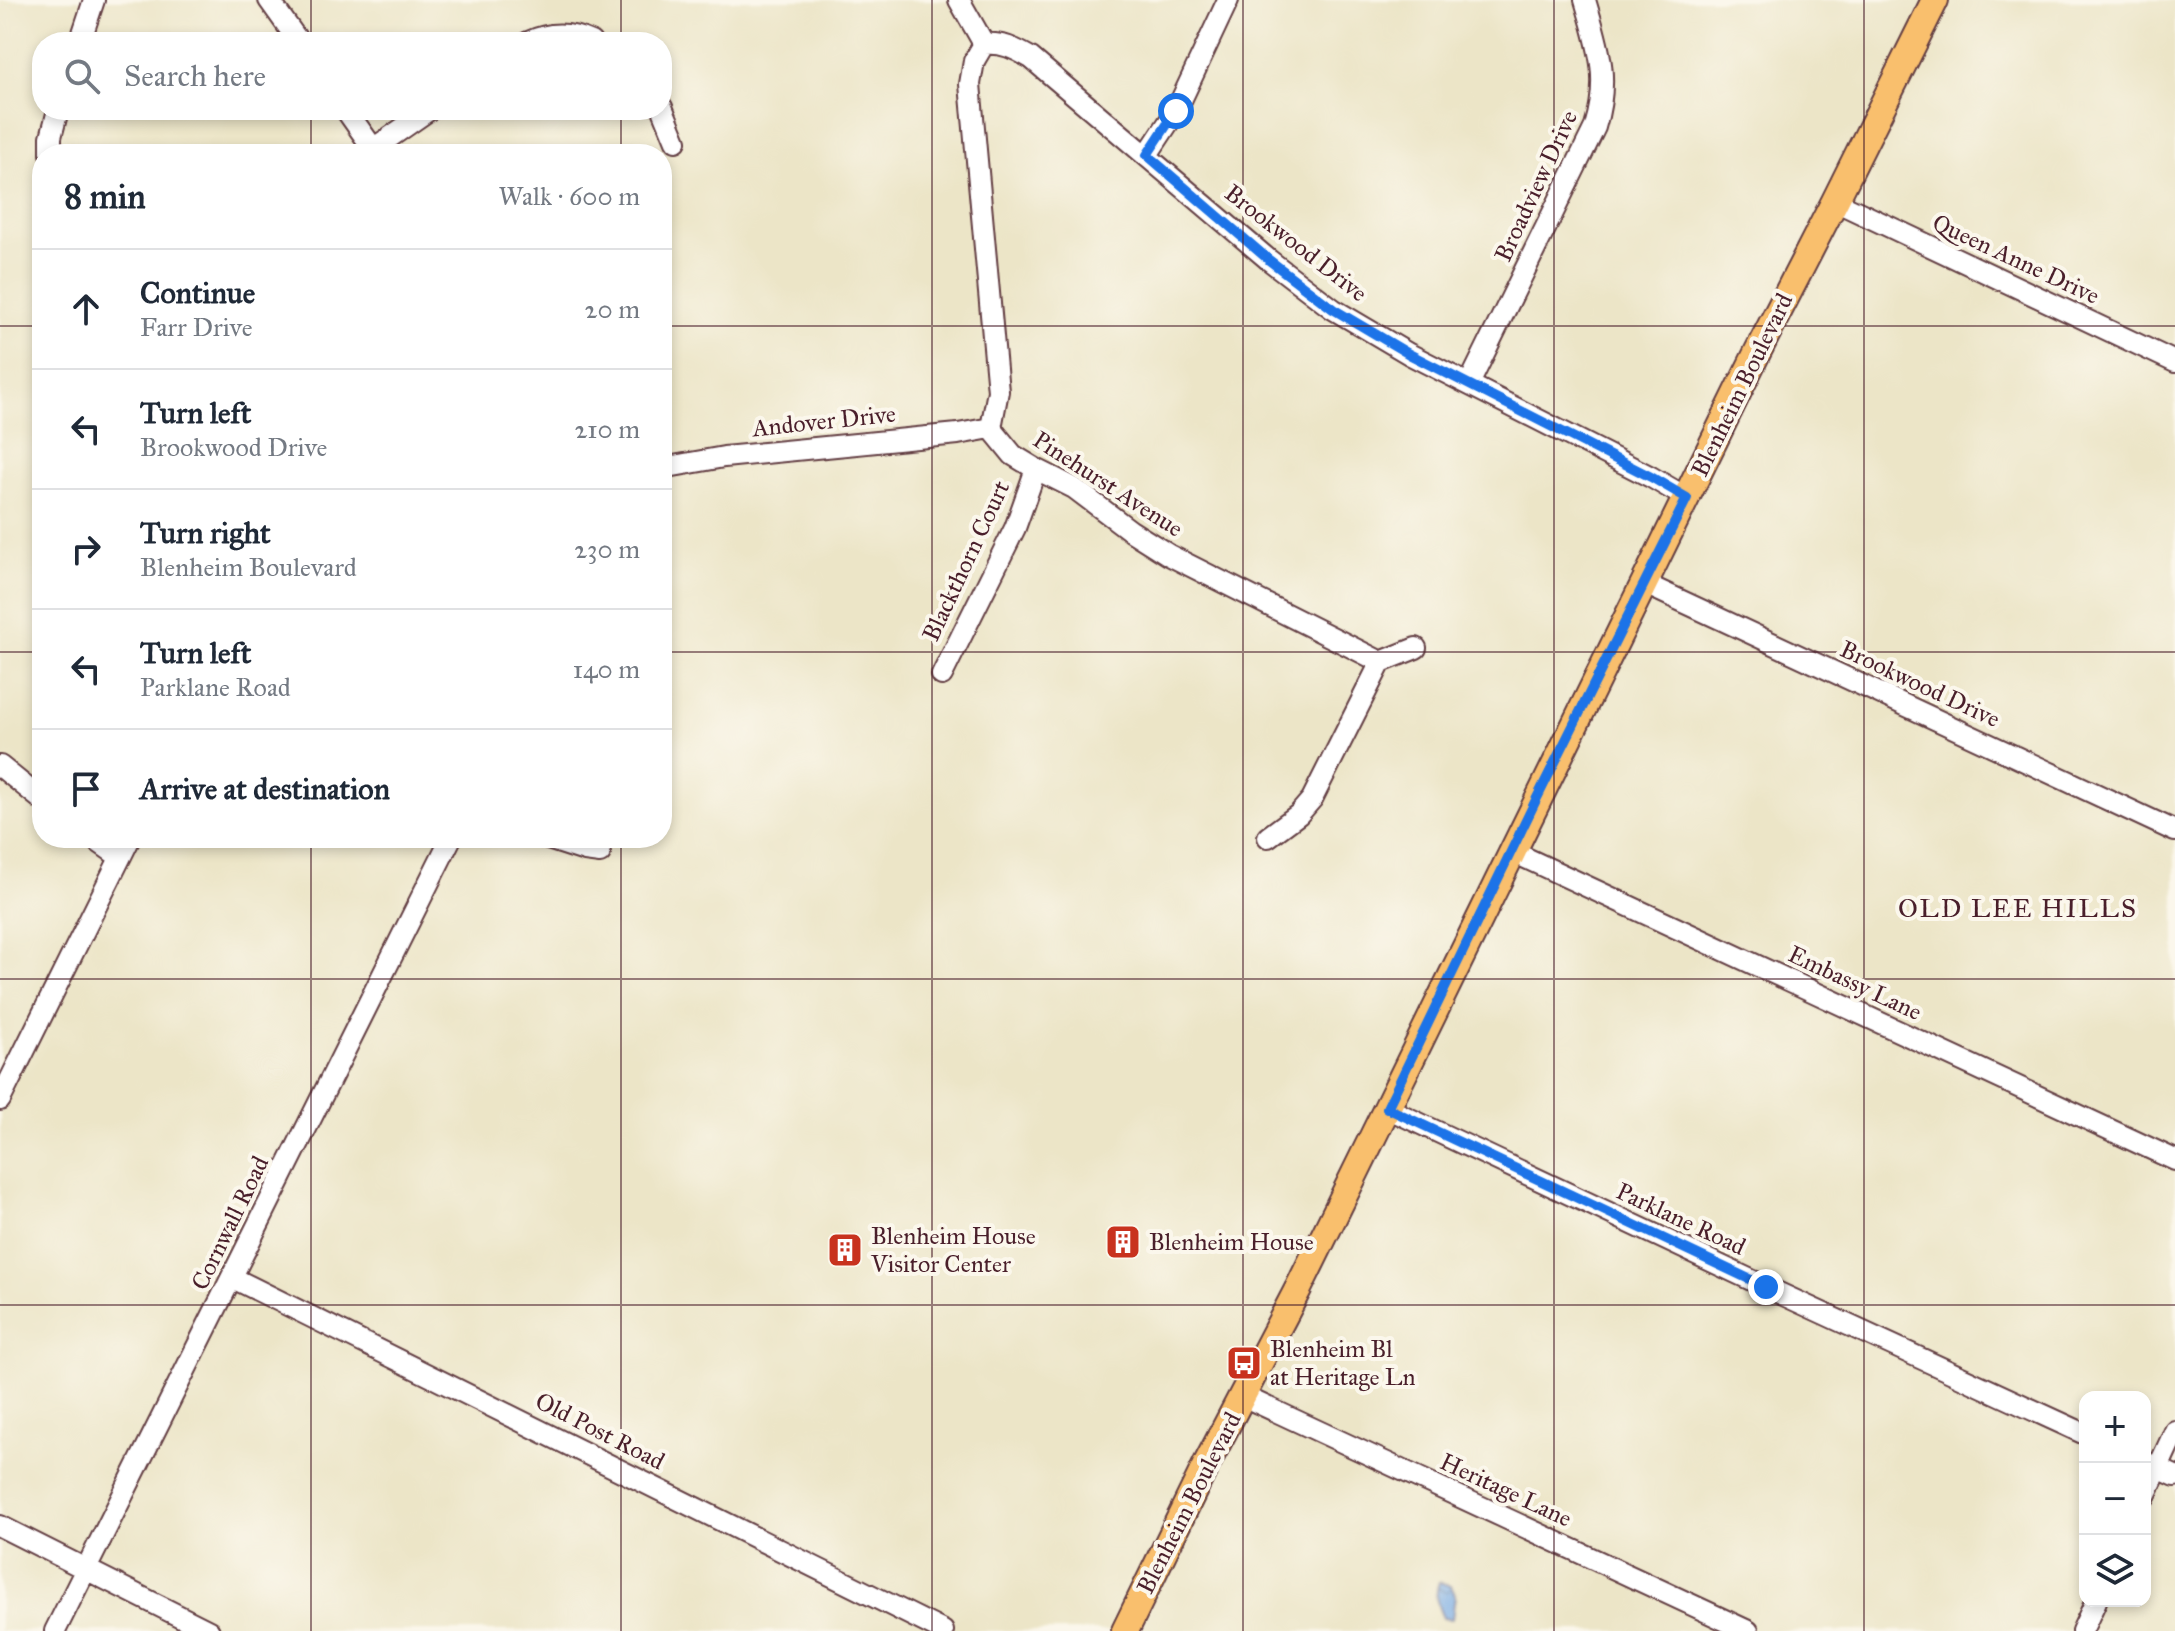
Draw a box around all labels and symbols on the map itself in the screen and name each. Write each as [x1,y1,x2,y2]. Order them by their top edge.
route start [1158,93,1194,129]
street label: Broadview Drive [1488,106,1584,266]
street label: Brookwood Drive [1219,178,1373,308]
street label: Queen Anne Drive [1928,207,2104,311]
street label: Blenheim Boulevard [1685,288,1799,482]
street label: Andover Drive [750,399,897,444]
street label: Pinehurst Avenue [1027,424,1189,544]
street label: Blackthorn Court [916,475,1017,646]
street label: Brookwood Drive [1835,634,2005,734]
district label: OLD LEE HILLS [1898,892,2138,924]
street label: Embassy Lane [1783,939,1927,1027]
street label: Cornwall Road [185,1151,275,1295]
street label: Parklane Road [1612,1176,1750,1262]
place label: Blenheim House Visitor Center [870,1221,1036,1279]
building icon: Blenheim House [1104,1223,1142,1261]
place label: Blenheim House [1149,1227,1314,1257]
building icon: Blenheim House Visitor Center [826,1231,864,1269]
route end [1748,1269,1784,1305]
place label: Blenheim Bl at Heritage Ln [1270,1334,1416,1392]
bus stop icon: Blenheim Bl at Heritage Ln [1225,1344,1263,1382]
street label: Old Post Road [530,1386,670,1476]
street label: Blenheim Boulevard [1130,1407,1248,1599]
street label: Heritage Lane [1435,1446,1577,1534]

